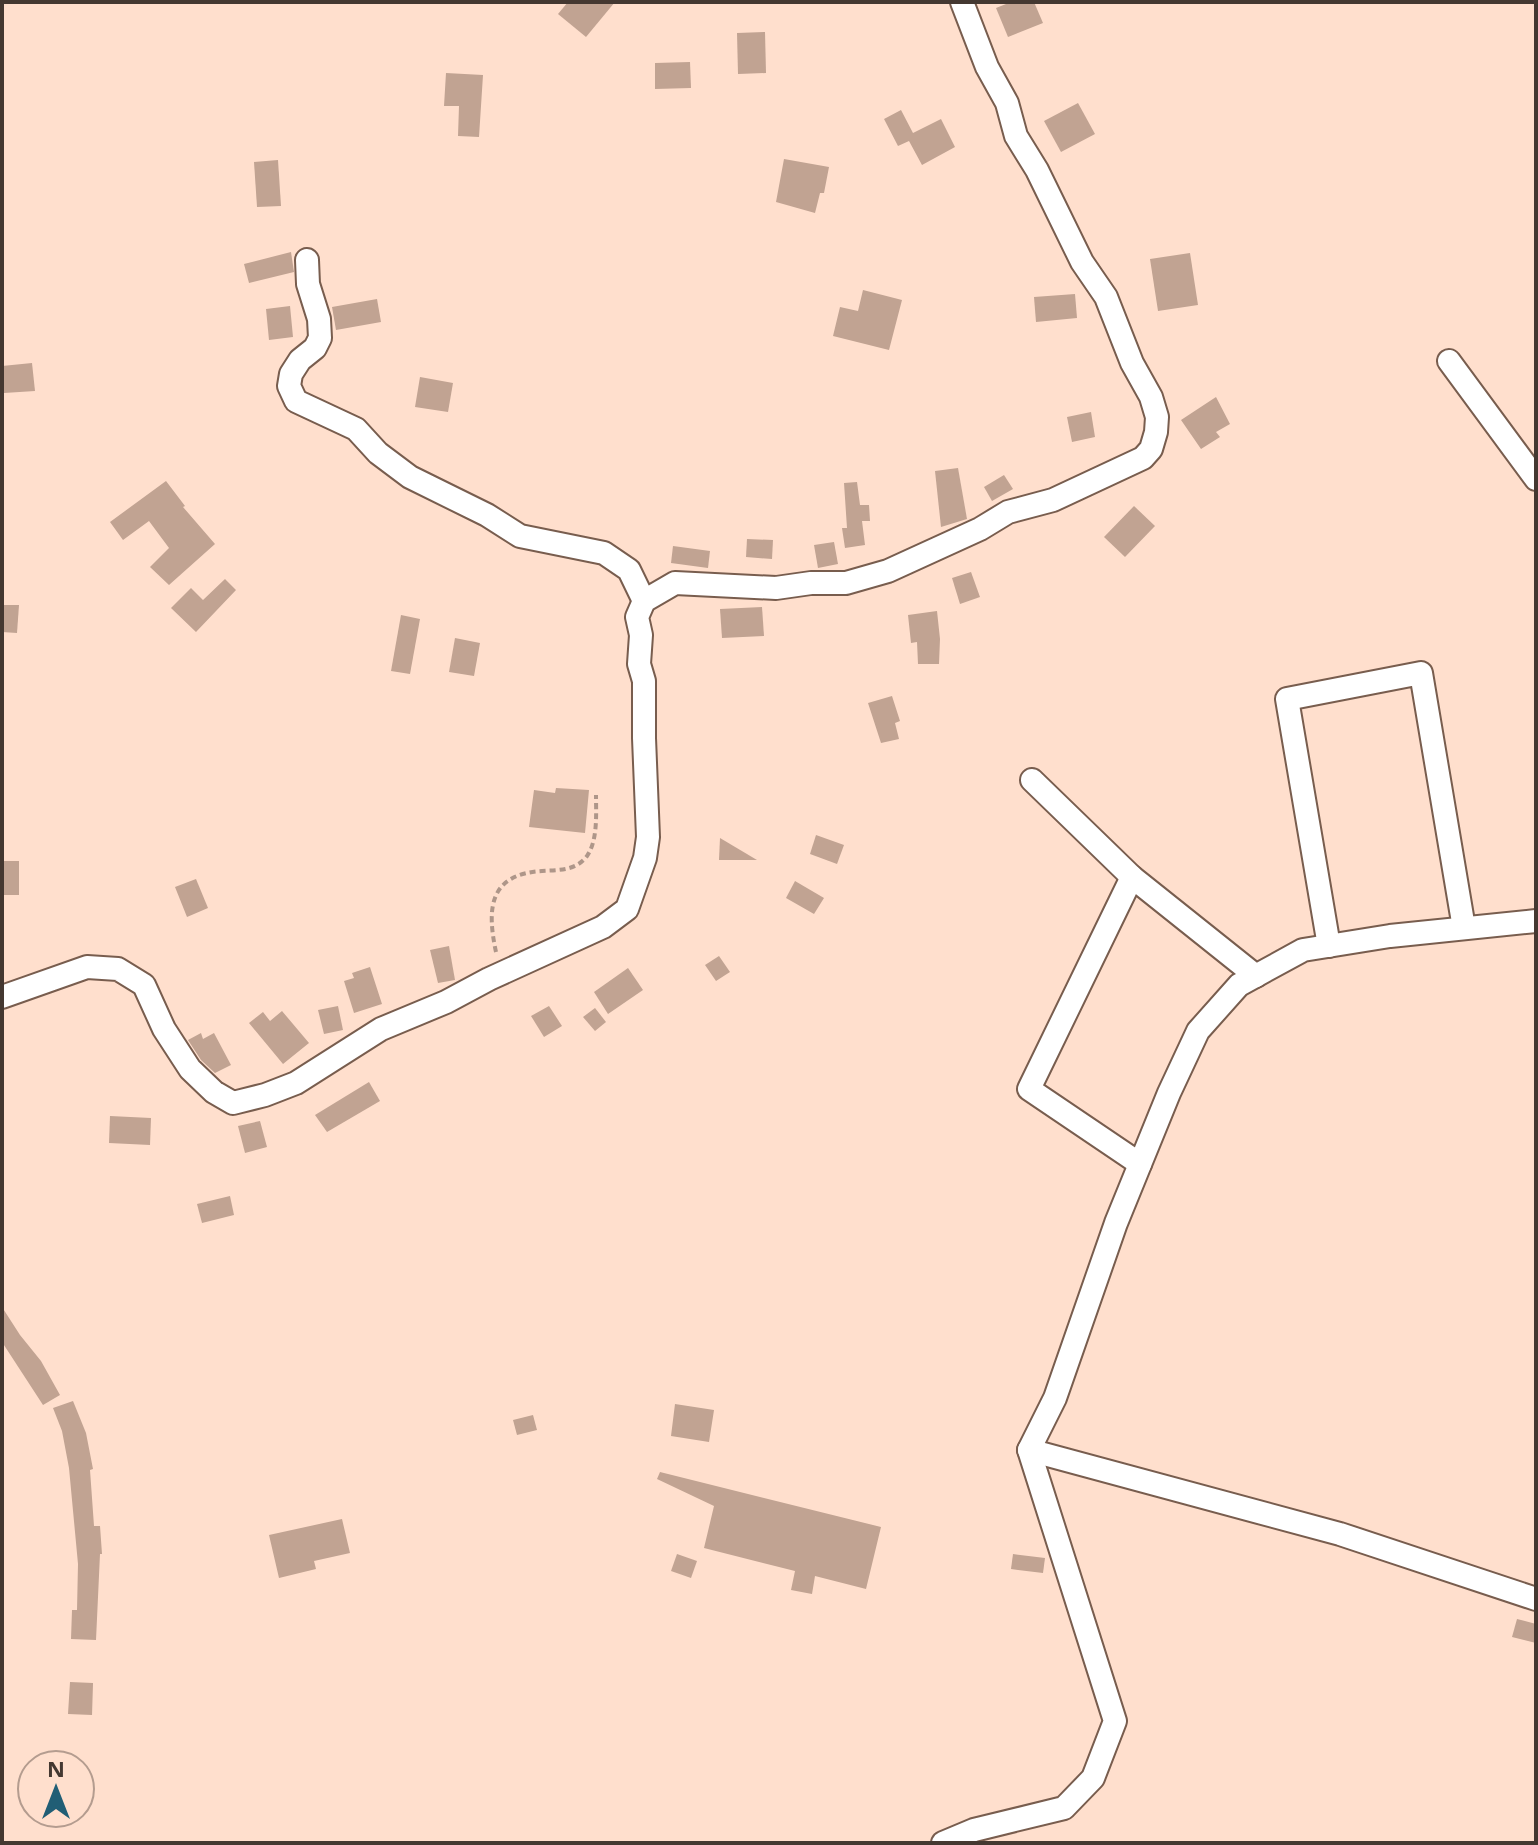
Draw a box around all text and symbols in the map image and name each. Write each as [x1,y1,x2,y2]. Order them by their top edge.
north arrow [16,1749,96,1829]
text: N [47,1753,65,1783]

